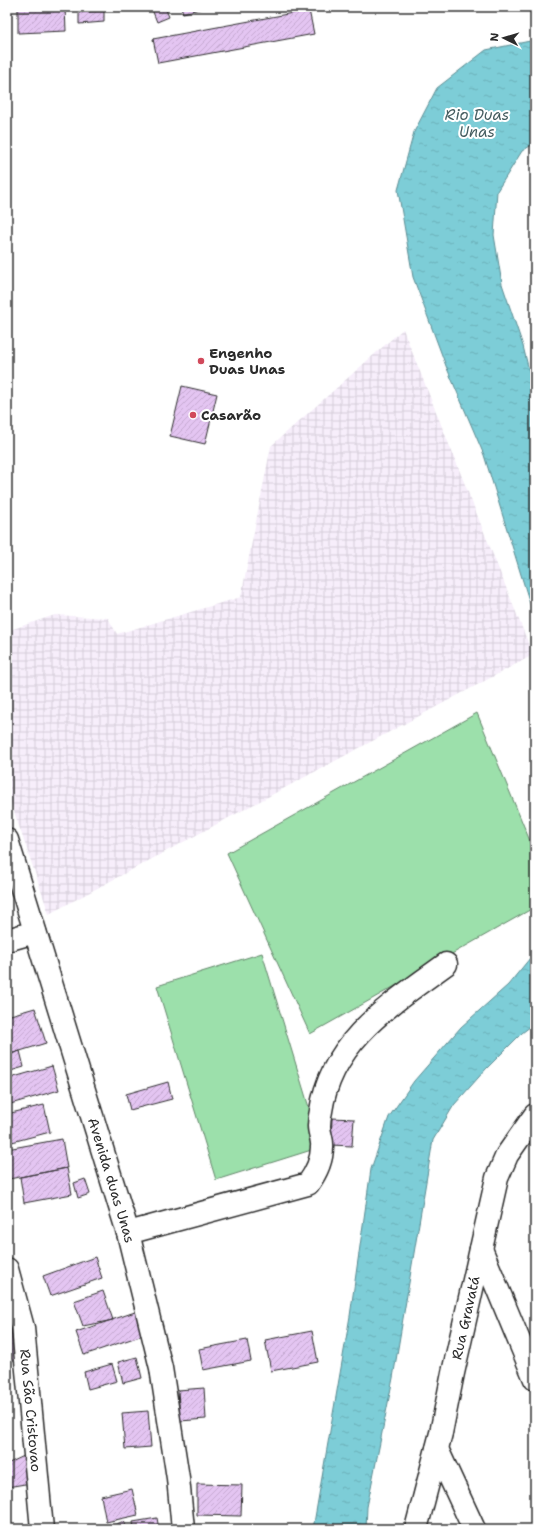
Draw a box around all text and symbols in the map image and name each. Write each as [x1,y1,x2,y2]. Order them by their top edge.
north arrow [484,18,524,58]
text: N [487,32,502,42]
water label: Rio Duas Unas [445,105,509,142]
place label: Engenho Duas Unas [209,344,285,378]
marker: Engenho Duas Unas [196,356,206,366]
place label: Casarão [201,406,261,424]
marker: Casarão [188,410,198,420]
street label: Avenida duas Unas [84,1115,139,1245]
street label: Rua Gravatá [447,1274,484,1361]
street label: Rua São Cristovao [16,1348,46,1473]

